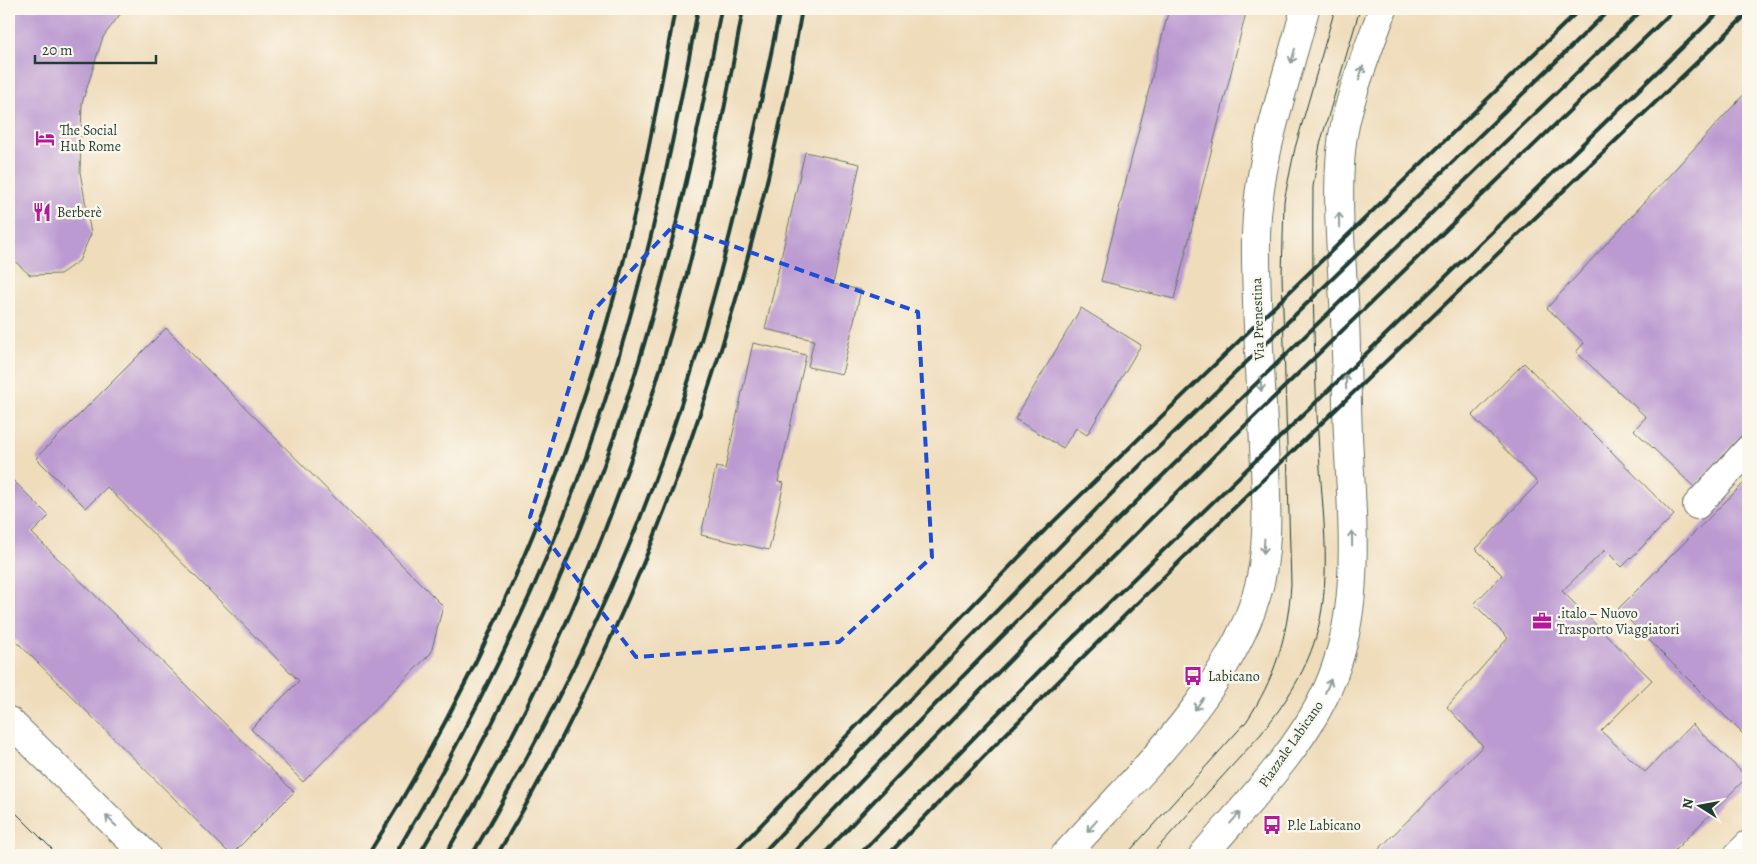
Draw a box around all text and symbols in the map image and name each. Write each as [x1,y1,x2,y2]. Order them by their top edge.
scale bar [35,32,156,64]
text: 20 m [42,40,73,60]
one-way arrow [1287,47,1297,63]
one-way arrow [1357,66,1366,81]
place label: The Social Hub Rome [60,121,121,156]
hotel icon: The Social Hub Rome [34,127,56,149]
restaurant icon: Berberè [31,201,53,223]
place label: Berberè [57,203,102,222]
one-way arrow [1334,212,1344,228]
street label: Via Prenestina [1247,277,1269,362]
one-way arrow [1342,375,1351,391]
one-way arrow [1256,376,1266,392]
one-way arrow [1347,530,1357,546]
one-way arrow [1259,538,1268,554]
place label: .italo – Nuovo Trasporto Viaggiatori [1557,604,1680,639]
office icon: .italo – Nuovo Trasporto Viaggiatori [1531,610,1553,632]
bus stop icon: Labicano [1182,665,1204,687]
place label: Labicano [1208,667,1260,686]
one-way arrow [1324,679,1334,694]
one-way arrow [1193,697,1204,710]
street label: Piazzale Labicano [1254,697,1328,791]
north arrow [1674,782,1724,832]
text: N [1677,797,1698,810]
one-way arrow [1229,812,1240,825]
bus stop icon: P.le Labicano [1261,814,1283,836]
one-way arrow [105,815,117,827]
place label: P.le Labicano [1287,816,1361,835]
one-way arrow [1086,819,1097,832]

